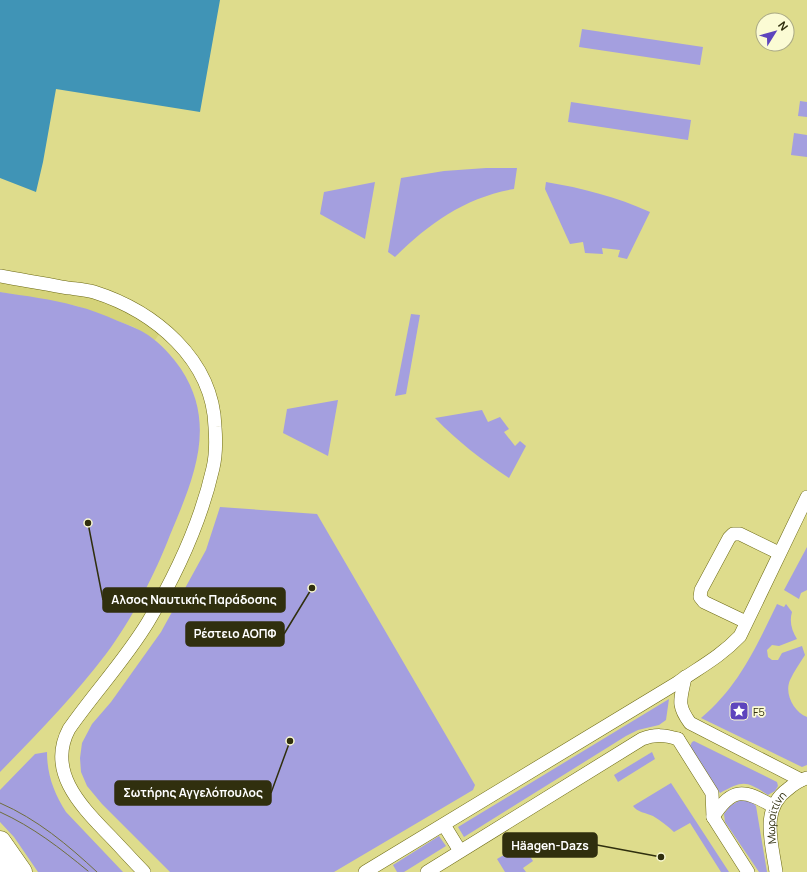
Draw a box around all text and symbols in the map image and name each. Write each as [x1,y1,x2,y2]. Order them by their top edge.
north arrow [755,12,795,52]
text: N [775,18,792,33]
callout: Αλσος Ναυτικής Παράδοσης [103,588,285,612]
text: Αλσος Ναυτικής Παράδοσης [111,591,277,608]
callout: Ρέστειο ΑΟΠΦ [186,622,284,646]
text: Ρέστειο ΑΟΠΦ [194,625,276,642]
place icon: F5 [728,700,750,722]
place label: F5 [753,704,765,719]
callout: Σωτήρης Αγγελόπουλος [115,781,271,805]
text: Σωτήρης Αγγελόπουλος [123,784,263,801]
street label: Μωραϊτίνη [762,787,789,845]
callout: Häagen-Dazs [503,833,597,857]
text: Häagen-Dazs [511,837,589,854]

